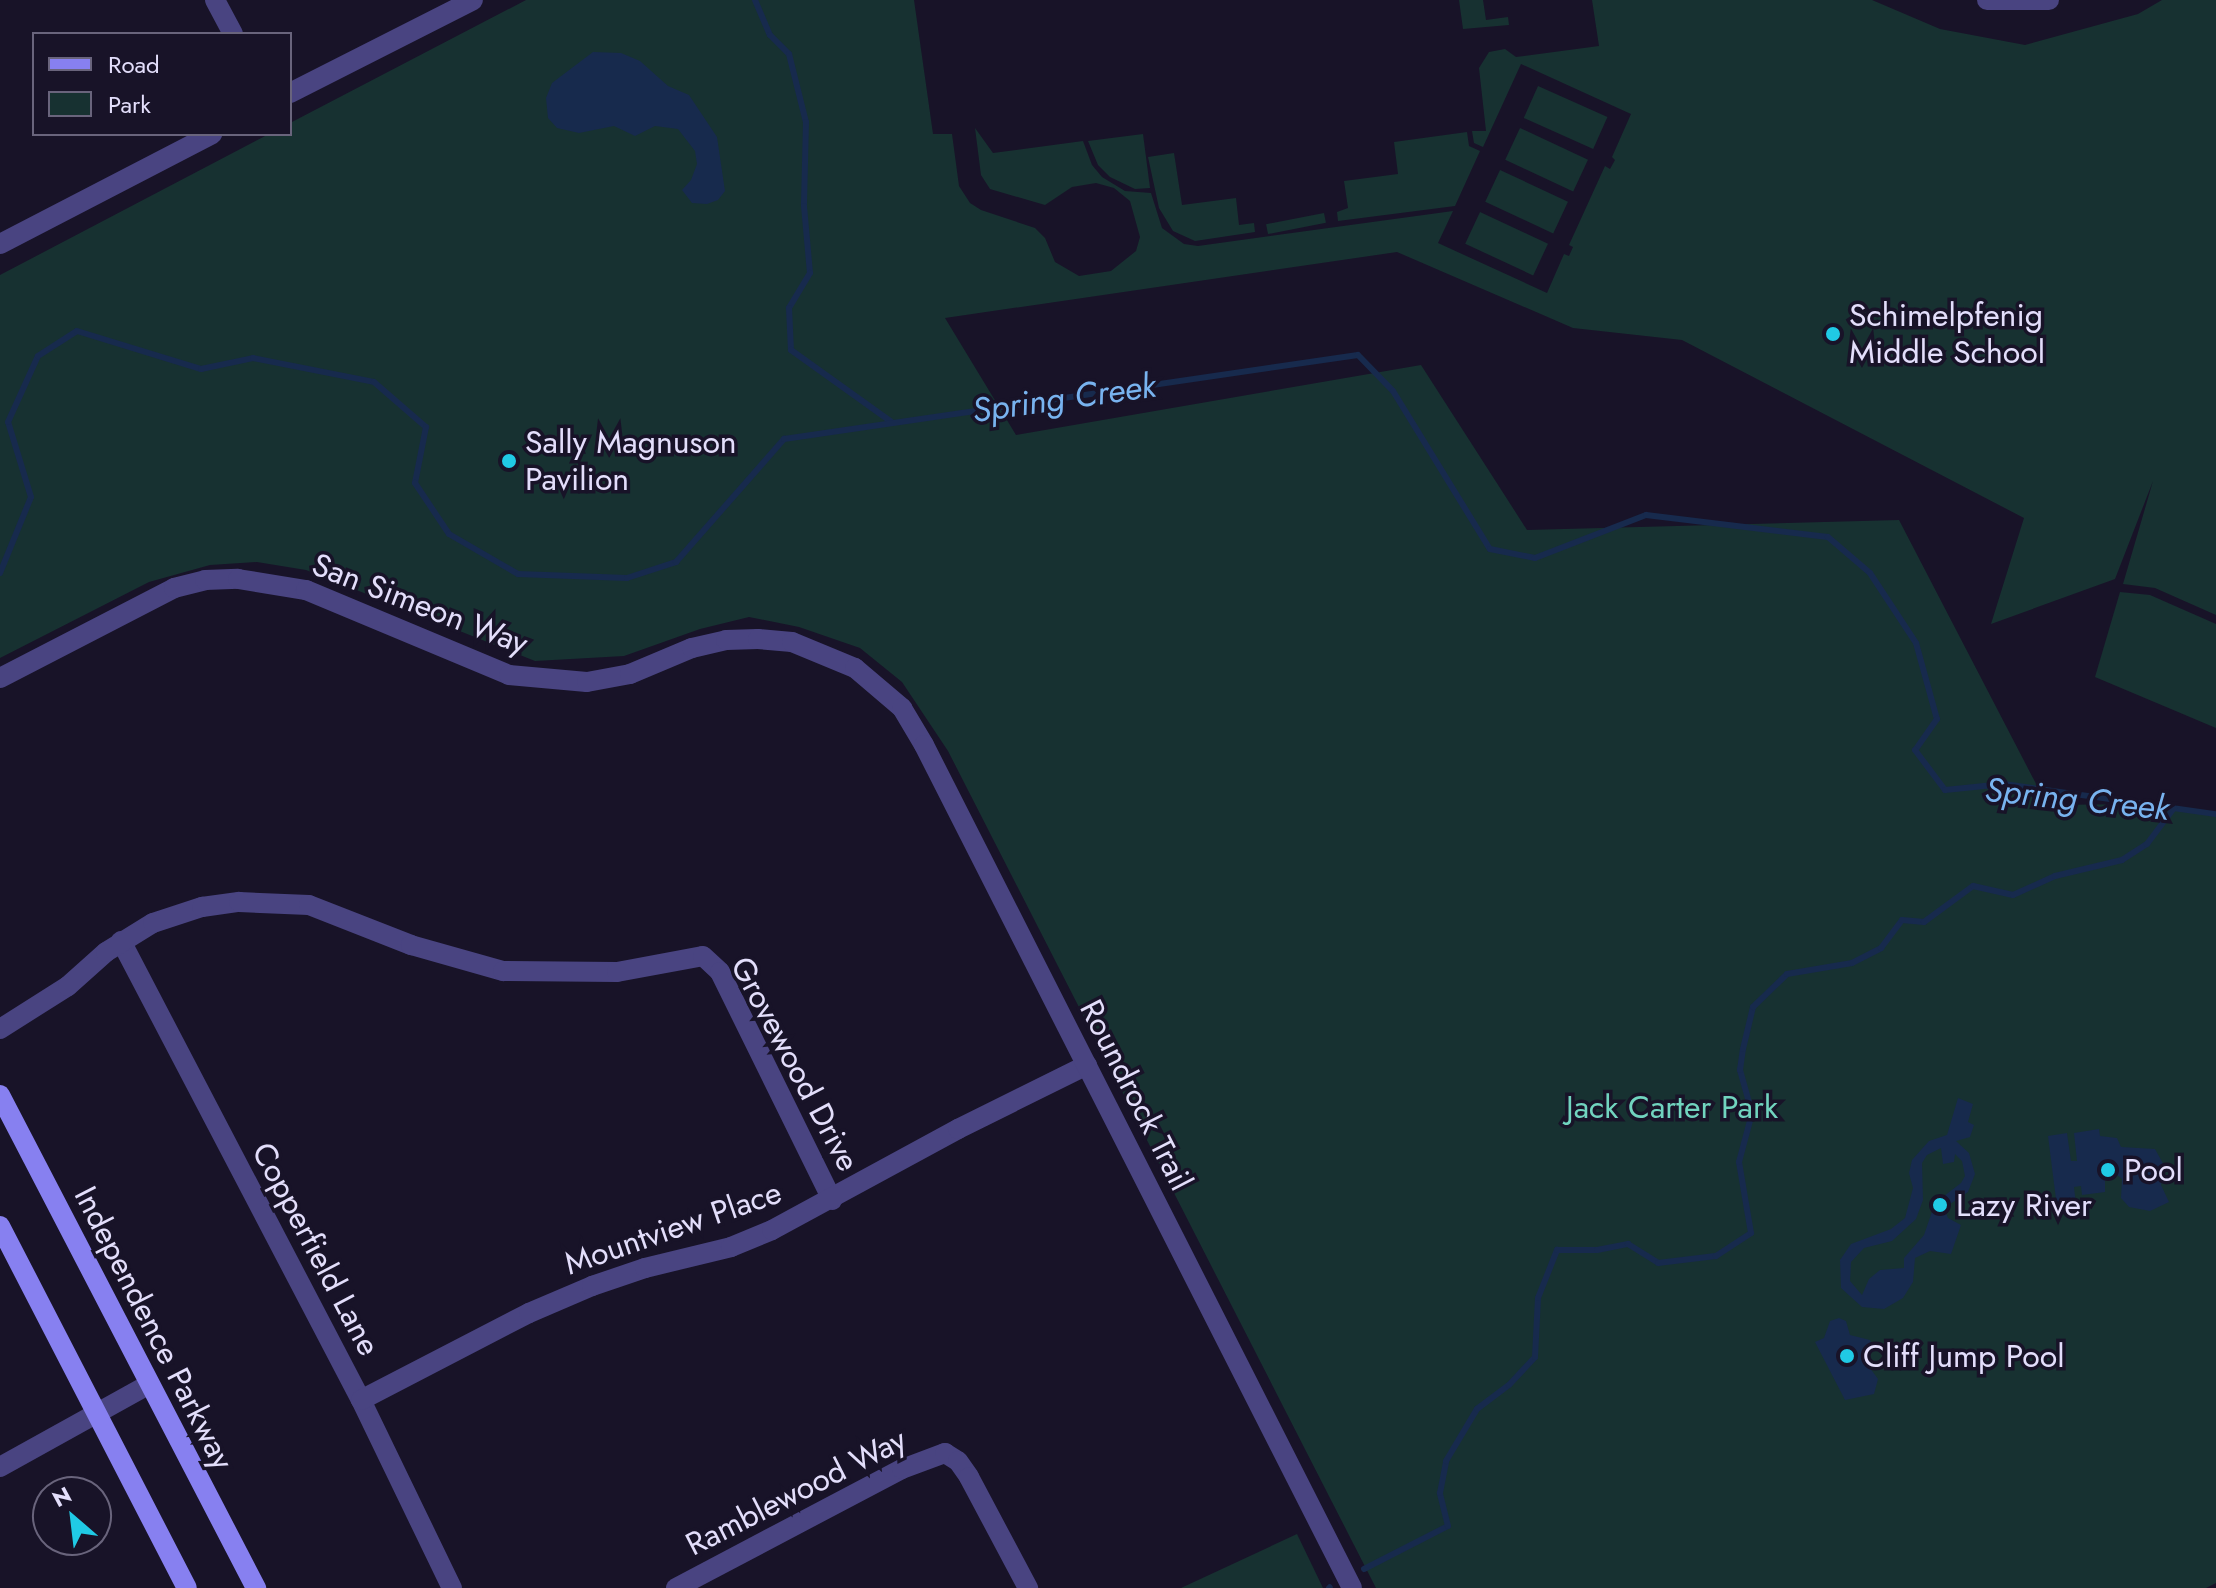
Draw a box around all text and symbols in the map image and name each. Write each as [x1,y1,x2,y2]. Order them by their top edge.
legend [32,32,292,136]
text: Road [108,47,160,82]
text: Park [108,87,151,122]
place label: Schimelpfenig Middle School [1849,297,2045,372]
marker: Schimelpfenig Middle School [1824,325,1842,343]
water label: Spring Creek [970,365,1158,431]
place label: Sally Magnuson Pavilion [525,424,737,499]
marker: Sally Magnuson Pavilion [500,452,518,470]
street label: San Simeon Way [307,545,533,663]
water label: Spring Creek [1983,769,2171,829]
street label: Grovewood Drive [722,950,868,1178]
street label: Roundrock Trail [1072,993,1200,1197]
park label: Jack Carter Park [1566,1088,1778,1126]
street label: Copperfield Lane [244,1136,388,1362]
place label: Pool [2124,1151,2183,1189]
marker: Pool [2099,1161,2117,1179]
street label: Mountview Place [560,1173,786,1283]
street label: Independence Parkway [66,1180,242,1476]
place label: Lazy River [1956,1186,2092,1224]
marker: Lazy River [1931,1196,1949,1214]
place label: Cliff Jump Pool [1863,1337,2065,1375]
marker: Cliff Jump Pool [1838,1347,1856,1365]
street label: Ramblewood Way [680,1420,912,1564]
north arrow [32,1476,112,1556]
text: N [46,1478,77,1515]

